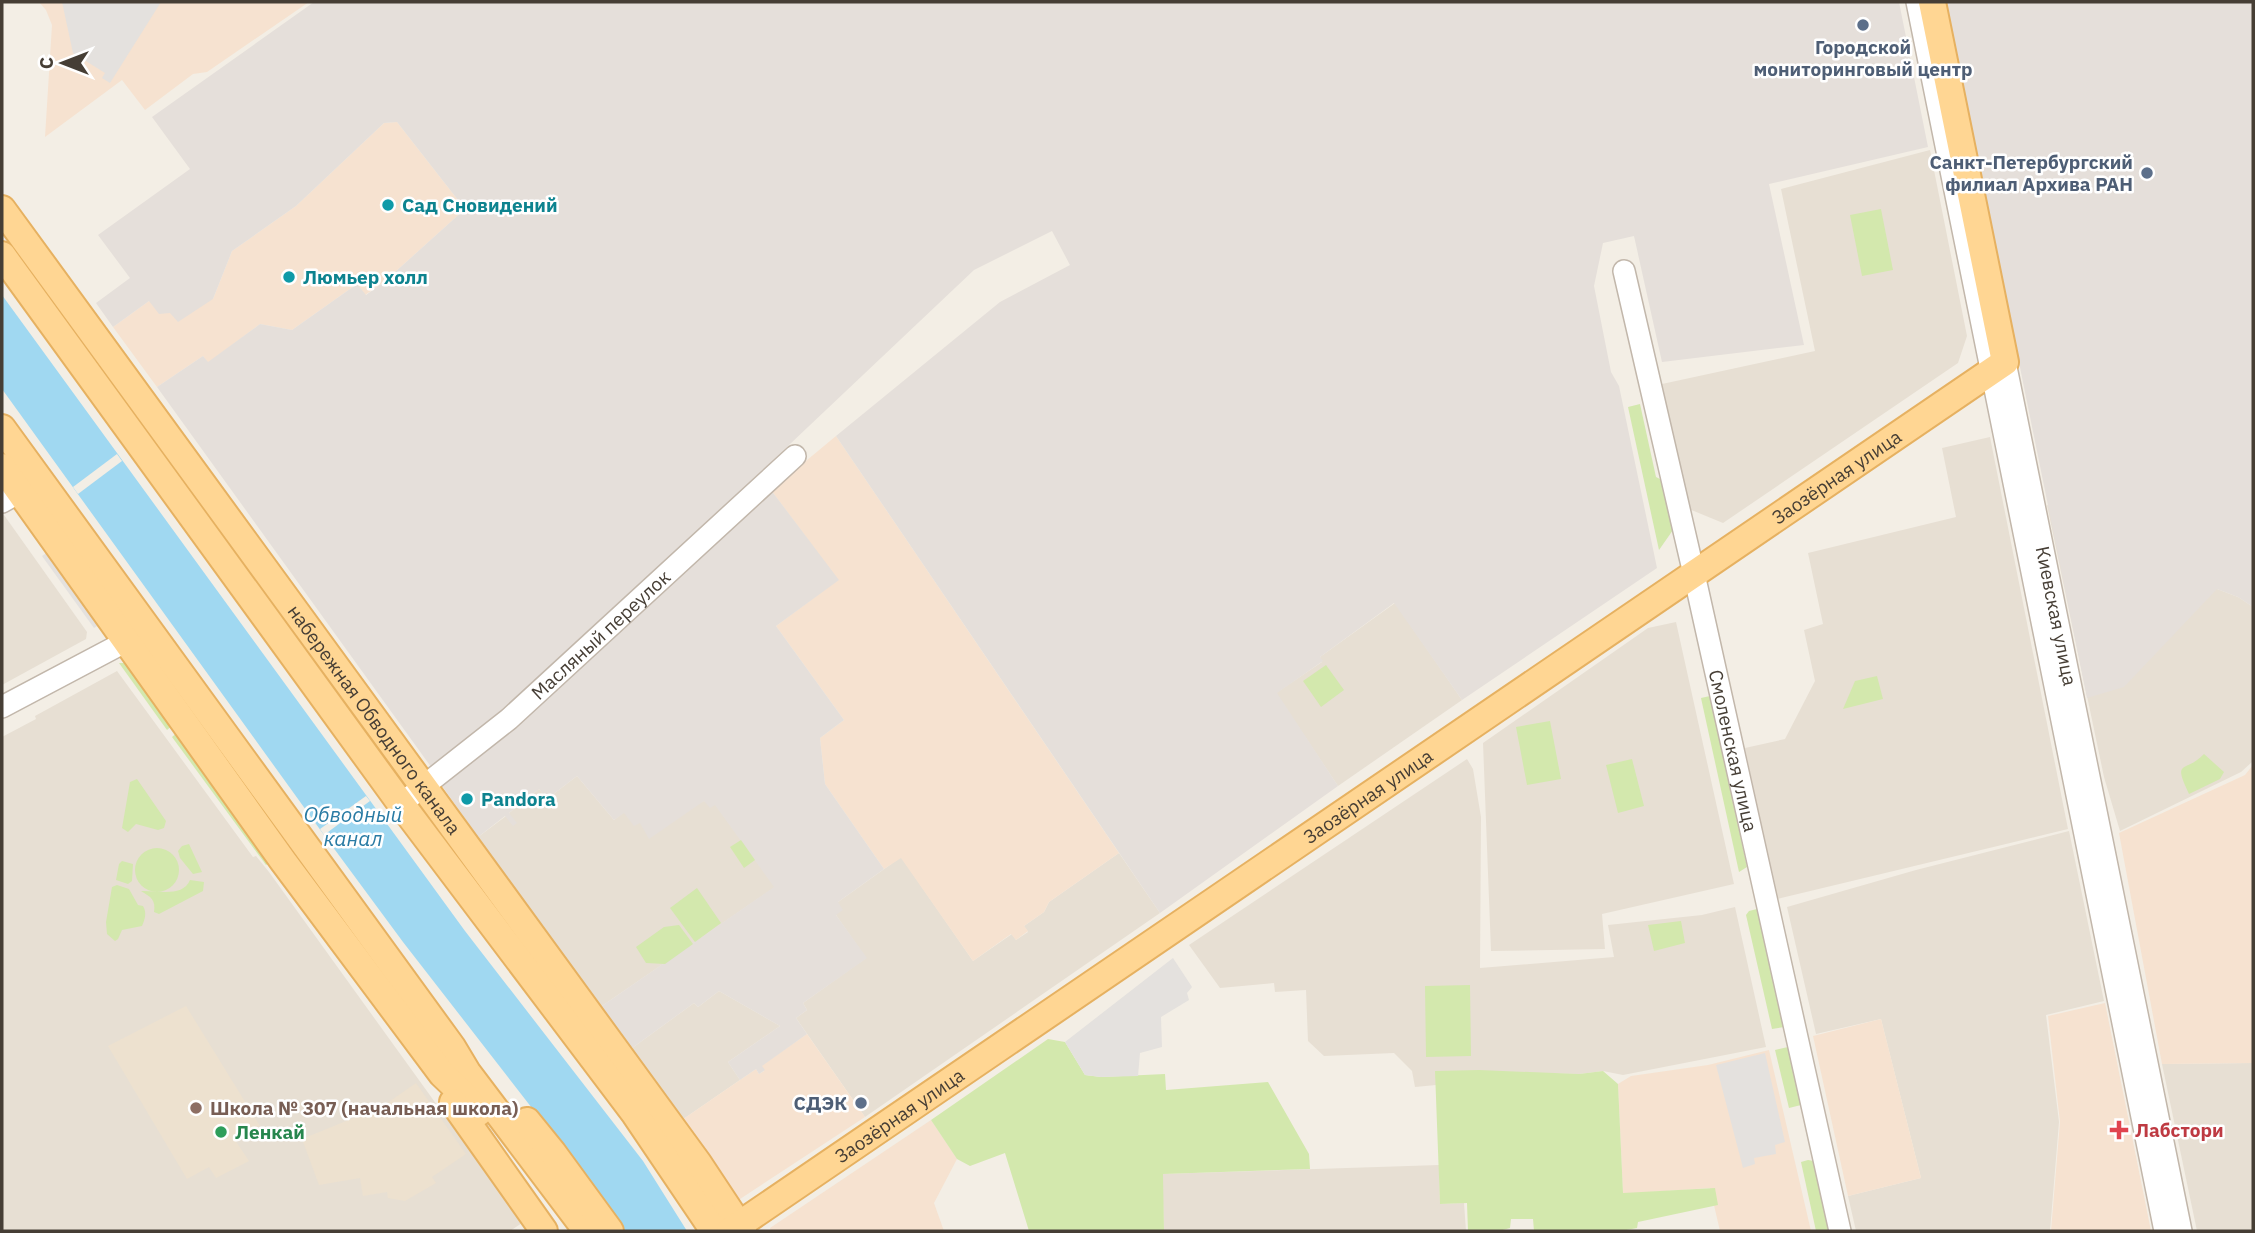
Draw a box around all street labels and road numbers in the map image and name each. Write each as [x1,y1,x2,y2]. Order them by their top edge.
street label: Заозёрная улица [1767,424,1906,529]
street label: Киевская улица [2031,544,2082,688]
street label: Масляный переулок [526,565,675,705]
street label: набережная Обводного канала [283,600,466,839]
street label: Смоленская улица [1704,667,1763,834]
street label: Заозёрная улица [1299,744,1437,849]
street label: Заозёрная улица [830,1063,969,1168]

